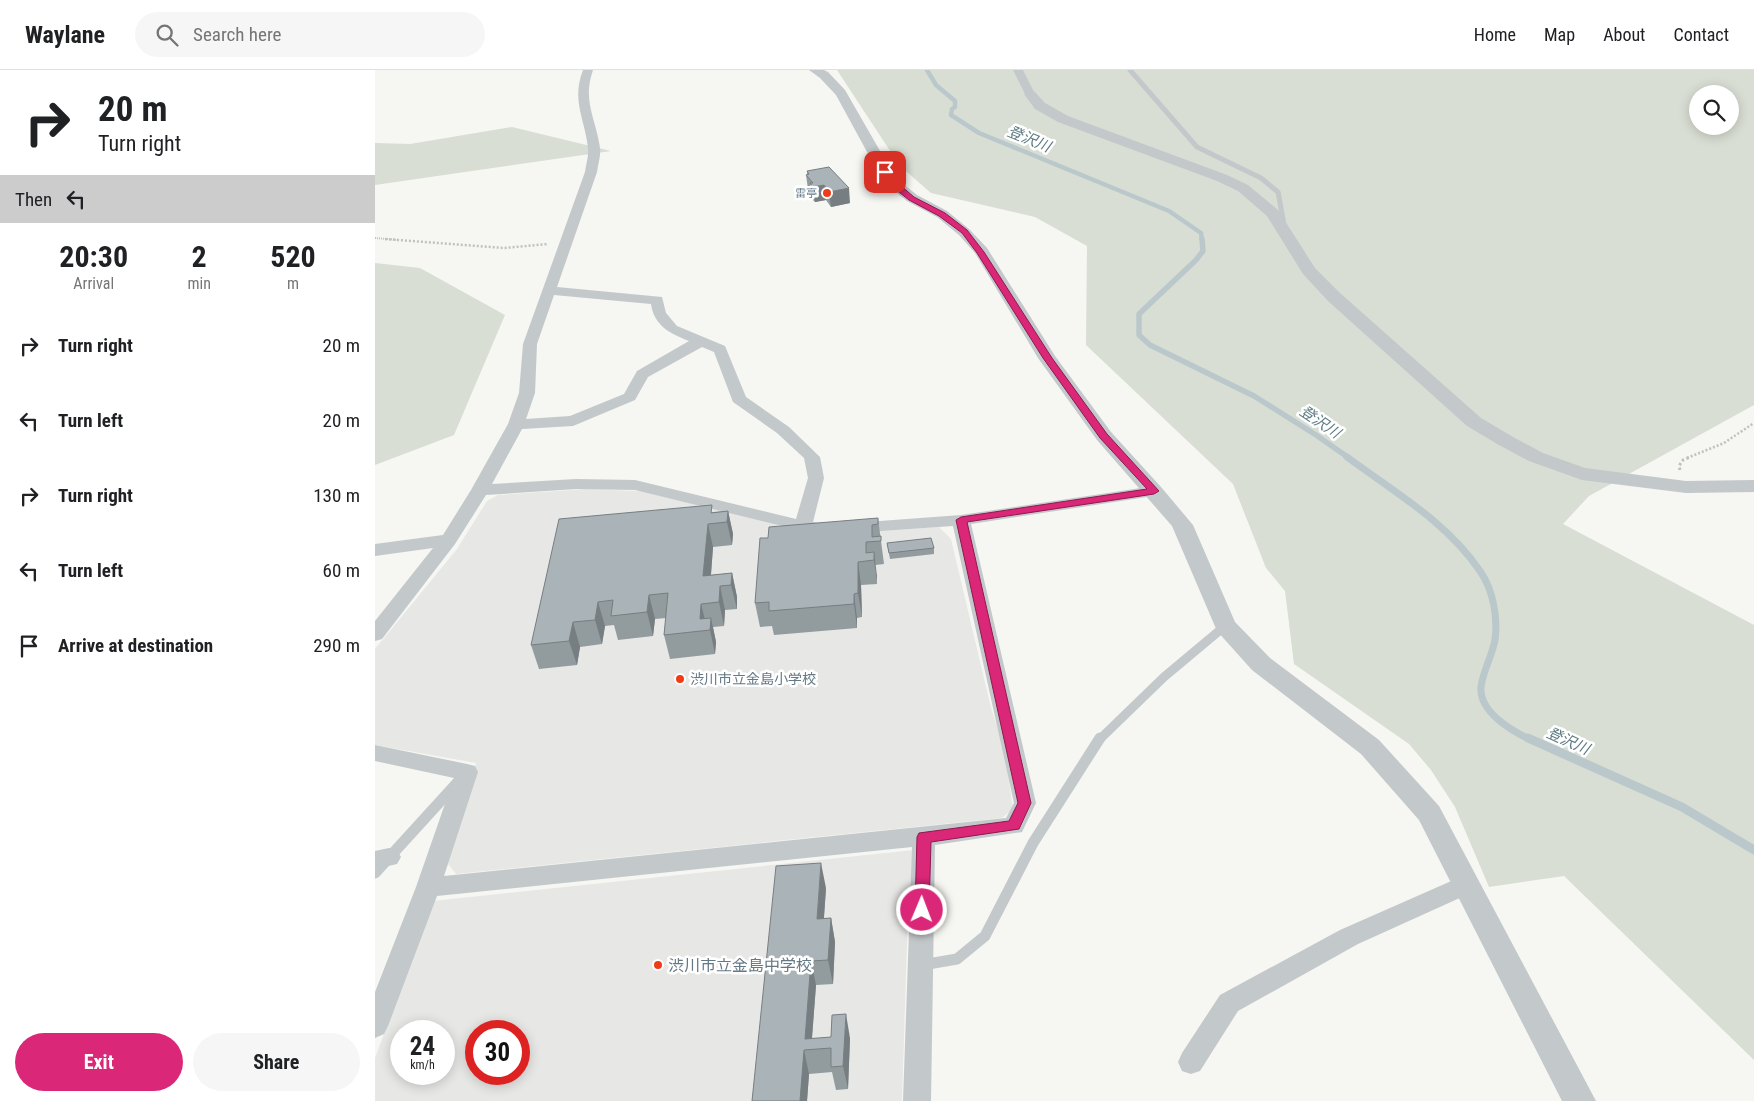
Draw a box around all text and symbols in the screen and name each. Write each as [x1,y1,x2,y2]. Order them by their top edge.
search box [135,12,485,57]
text: Waylane [25,21,105,49]
icon: search [153,21,181,49]
text: Search here [193,23,281,46]
text: Home [1474,24,1516,45]
text: Map [1544,24,1575,45]
text: About [1603,24,1645,45]
text: Contact [1673,24,1729,45]
map controls [1689,85,1739,135]
button: search [1689,85,1739,135]
text: 20 m [98,89,167,130]
icon: right [15,90,80,155]
water label: 登沢川 [1005,122,1055,157]
text: Turn right [98,131,181,156]
pin [864,151,906,193]
icon: arrive [871,158,899,186]
icon: left [62,185,90,213]
place label: 雷亭 [795,187,817,200]
marker: 雷亭 [821,187,833,199]
text: Then [15,188,52,211]
text: 20:30 [59,239,128,274]
text: 2 [192,239,207,274]
text: 520 [270,239,316,274]
text: Arrival [73,274,114,293]
text: min [187,274,211,293]
text: m [287,274,299,293]
icon: right [15,332,43,360]
text: Turn right [58,334,133,357]
text: 20 m [323,334,360,357]
water label: 登沢川 [1296,402,1345,443]
icon: left [15,407,43,435]
text: Turn left [58,409,123,432]
text: 20 m [323,409,360,432]
icon: right [15,482,43,510]
text: Turn right [58,484,133,507]
text: 130 m [313,484,360,507]
icon: left [15,557,43,585]
text: Turn left [58,559,123,582]
text: 60 m [323,559,360,582]
icon: arrive [15,632,43,660]
text: Arrive at destination [58,634,213,657]
text: 290 m [313,634,360,657]
place label: 渋川市立金島小学校 [690,671,816,687]
marker: 渋川市立金島小学校 [674,673,686,685]
water label: 登沢川 [1544,724,1594,759]
position arrow [895,883,947,935]
place label: 渋川市立金島中学校 [668,956,812,975]
marker: 渋川市立金島中学校 [652,959,664,971]
speed limit sign: 30 [465,1020,530,1085]
text: 24 [410,1032,435,1061]
button: Exit [15,1033,183,1091]
button: Share [193,1033,360,1091]
text: km/h [410,1058,435,1072]

